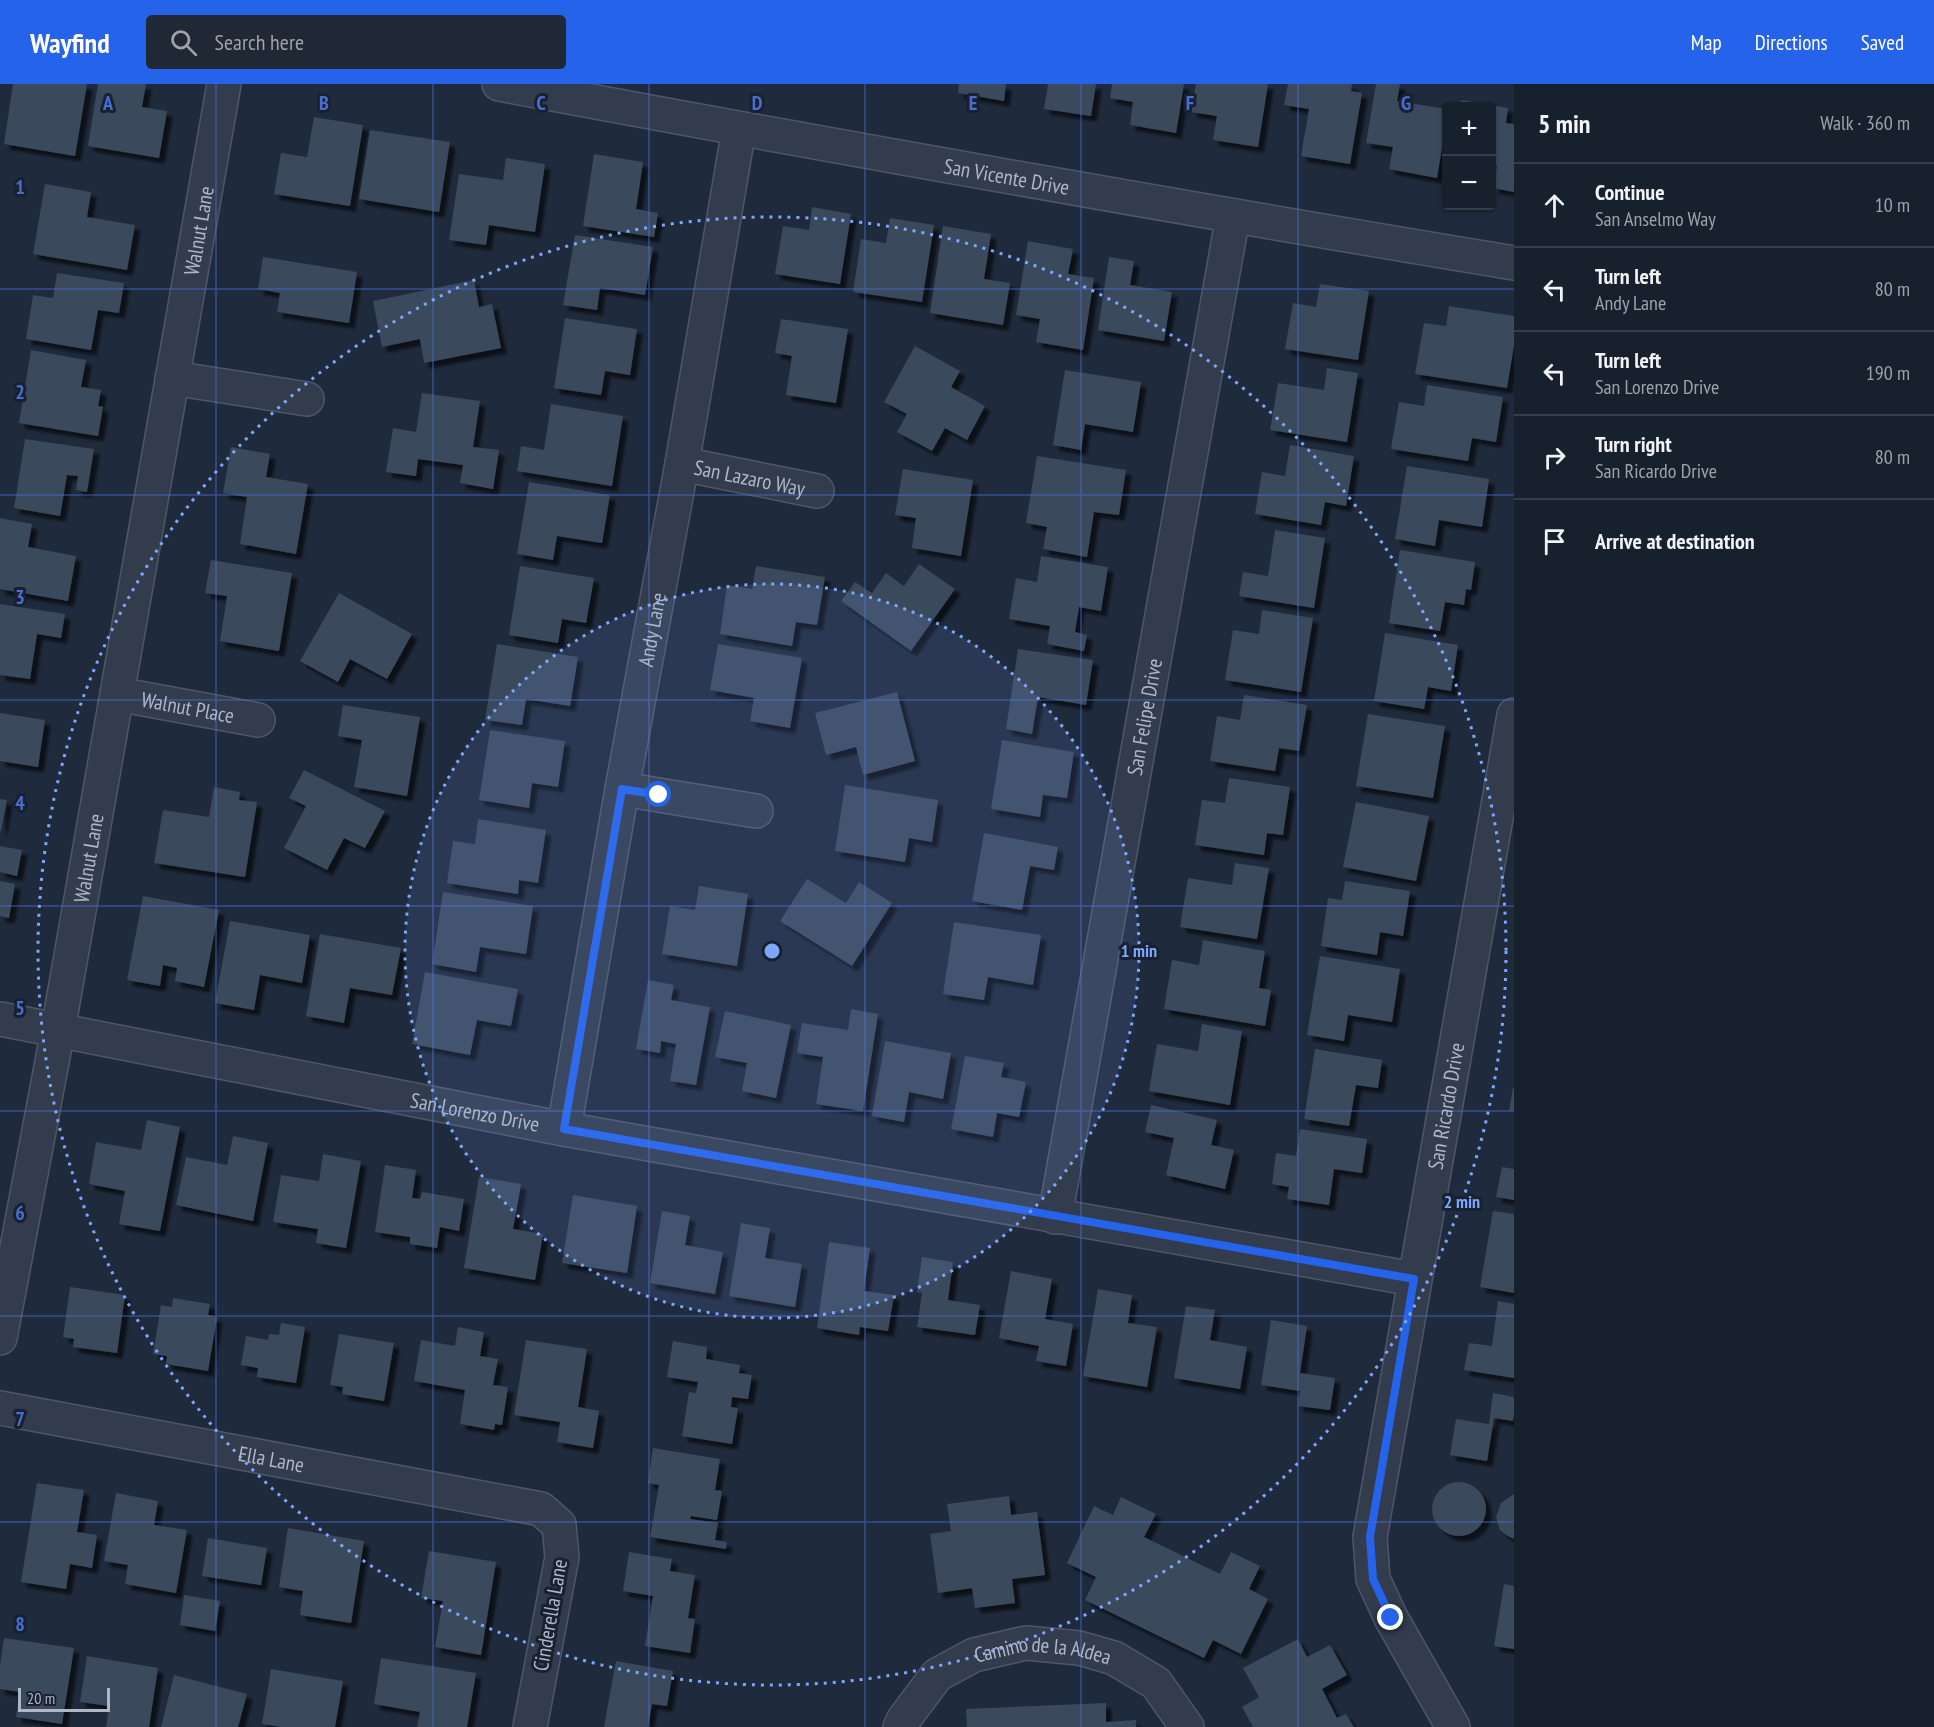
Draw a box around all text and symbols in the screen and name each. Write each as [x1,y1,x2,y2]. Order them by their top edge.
search box [146,15,566,69]
text: Wayfind [30,24,110,61]
icon: search [167,26,200,59]
text: Search here [215,28,304,56]
text: Map [1691,29,1722,56]
text: Directions [1755,29,1828,56]
text: Saved [1861,29,1904,56]
text: A [102,90,114,116]
text: B [319,90,329,116]
text: C [536,90,546,116]
text: D [752,90,763,116]
text: E [969,90,977,116]
text: F [1186,90,1194,116]
text: G [1401,90,1411,116]
map controls [1442,102,1496,210]
button: + [1442,102,1496,156]
text: 5 min [1538,107,1591,140]
text: Walk · 360 m [1820,110,1910,136]
street label: San Vicente Drive [942,152,1072,201]
button: − [1442,156,1496,210]
text: 1 [15,174,25,200]
text: Continue [1595,178,1665,206]
street label: Walnut Lane [177,184,219,277]
icon: ahead [1538,189,1571,222]
text: 10 m [1875,192,1910,218]
text: San Anselmo Way [1595,206,1716,232]
text: Turn left [1595,262,1661,290]
icon: left [1538,273,1571,306]
text: 80 m [1875,276,1910,302]
text: Andy Lane [1595,290,1666,316]
text: Turn left [1595,346,1661,374]
icon: left [1538,357,1571,390]
text: 190 m [1866,360,1910,386]
text: San Lorenzo Drive [1595,374,1719,400]
text: 2 [15,379,25,405]
text: Turn right [1595,430,1672,458]
icon: right [1538,441,1571,474]
text: 80 m [1875,444,1910,470]
street label: San Lazaro Way [692,453,808,502]
text: San Ricardo Drive [1595,458,1717,484]
icon: arrive [1538,525,1571,558]
text: Arrive at destination [1595,527,1755,555]
text: 3 [15,584,25,610]
street label: Andy Lane [631,590,671,669]
street label: San Felipe Drive [1120,656,1168,778]
street label: Walnut Place [139,685,236,729]
route start [645,781,671,807]
text: 4 [15,790,25,816]
street label: Walnut Lane [67,811,109,905]
text: 1 min [1121,939,1157,962]
centre of rings [762,941,782,961]
text: 5 [15,995,25,1021]
street label: San Ricardo Drive [1421,1041,1470,1172]
street label: San Lorenzo Drive [408,1086,542,1137]
text: 2 min [1444,1190,1480,1213]
text: 6 [15,1200,25,1226]
text: 7 [15,1406,25,1432]
street label: Ella Lane [236,1439,306,1478]
street label: Cinderella Lane [527,1557,573,1673]
route end [1377,1604,1403,1630]
text: 8 [15,1611,25,1637]
street label: Camino de la Aldea [971,1630,1114,1670]
scale bar [18,1685,110,1712]
text: 20 m [27,1688,55,1708]

